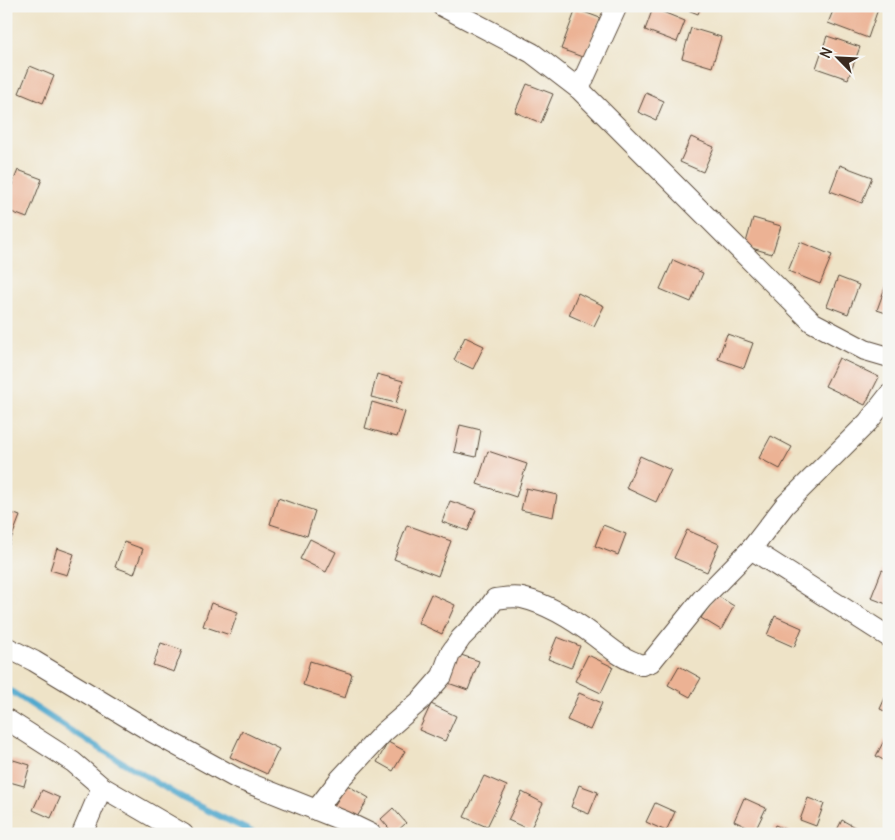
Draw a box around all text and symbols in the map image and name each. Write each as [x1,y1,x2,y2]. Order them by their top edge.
north arrow [812,32,862,82]
text: N [816,45,836,61]

